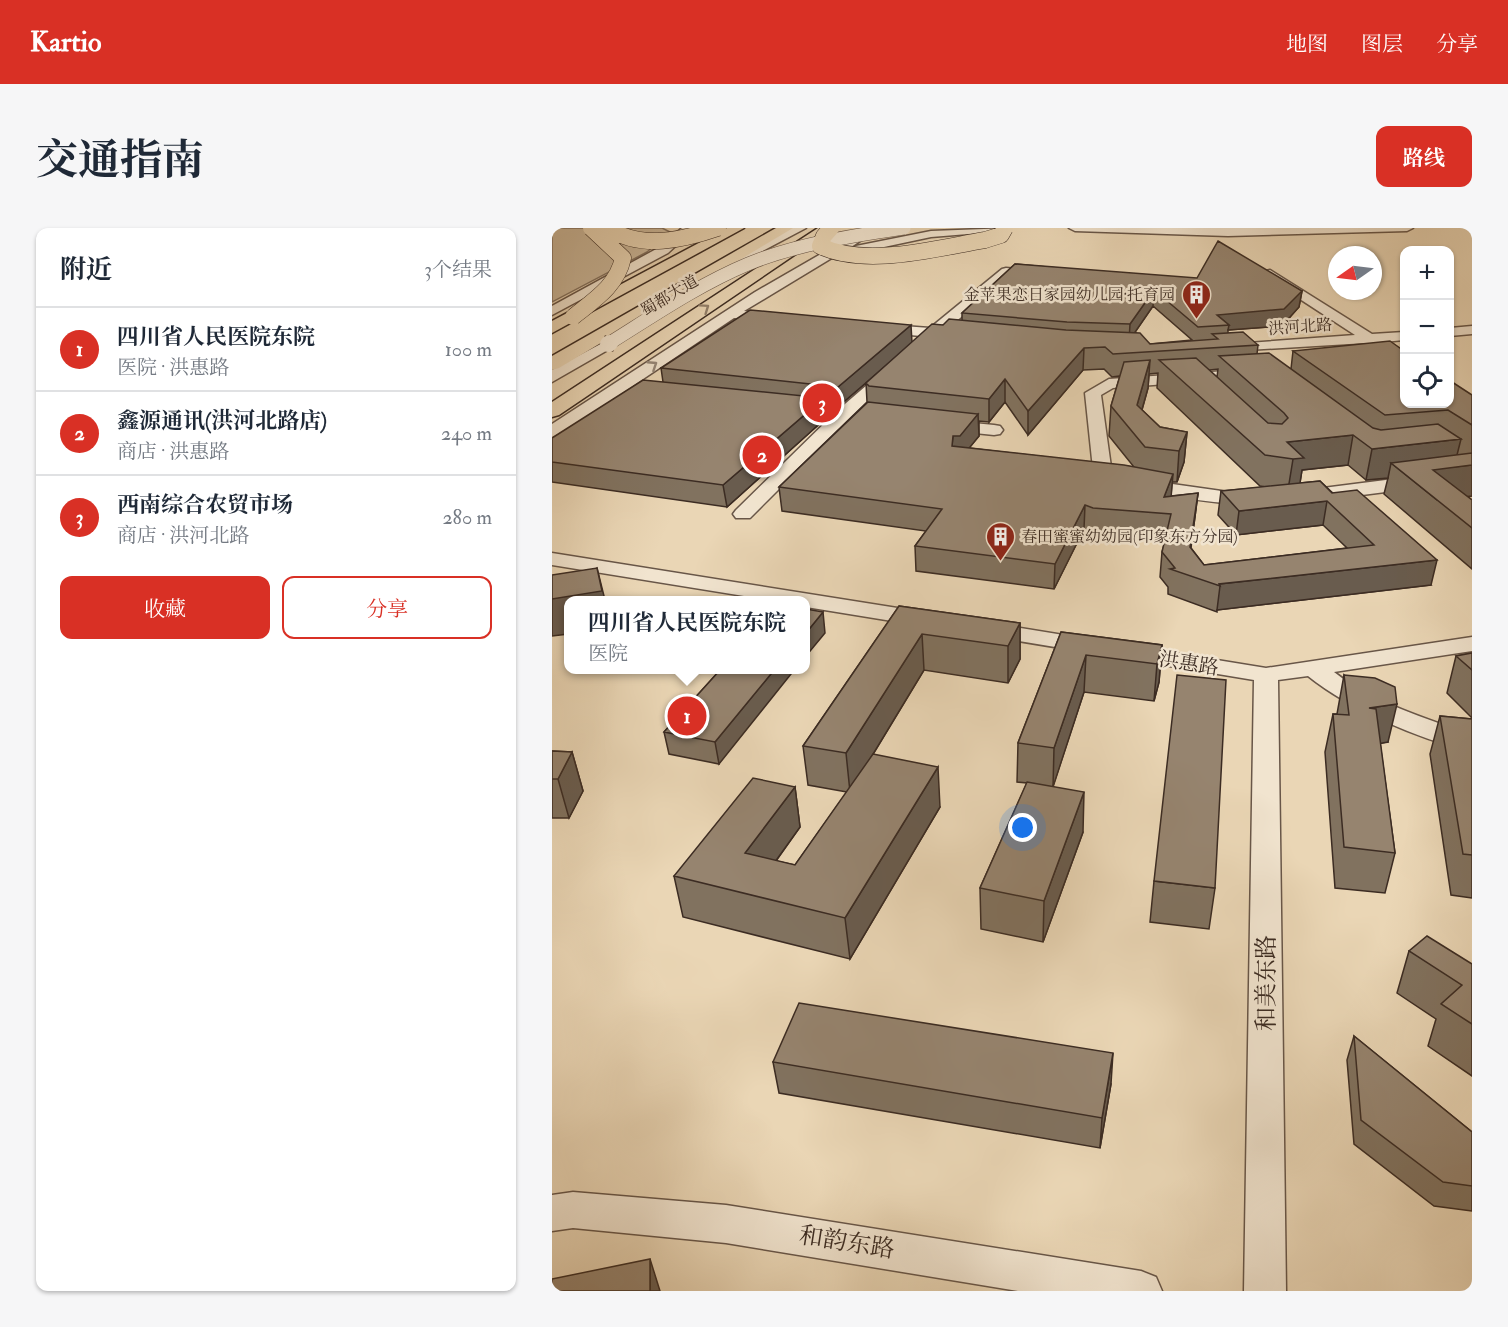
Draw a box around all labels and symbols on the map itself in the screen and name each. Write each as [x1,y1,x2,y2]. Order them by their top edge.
north arrow [1328,246,1382,300]
street label: 蜀都大道 [637,271,702,321]
building icon: 金苹果恋日家园幼儿园·托育园 [1180,278,1212,320]
place label: 金苹果恋日家园幼儿园·托育园 [964,285,1175,305]
one-way arrow [699,304,710,315]
street label: 洪河北路 [1267,315,1333,339]
one-way arrow [647,361,658,372]
pin: 3 [802,380,842,426]
pin: 2 [742,432,782,478]
building icon: 春田蜜蜜幼幼园(印象东方分园) [984,520,1016,562]
place label: 春田蜜蜜幼幼园(印象东方分园) [1021,527,1238,547]
street label: 洪惠路 [1157,646,1221,681]
pin: 1 [668,694,706,738]
your location [1008,813,1037,842]
street label: 和美东路 [1251,935,1282,1031]
street label: 和韵东路 [797,1220,897,1265]

